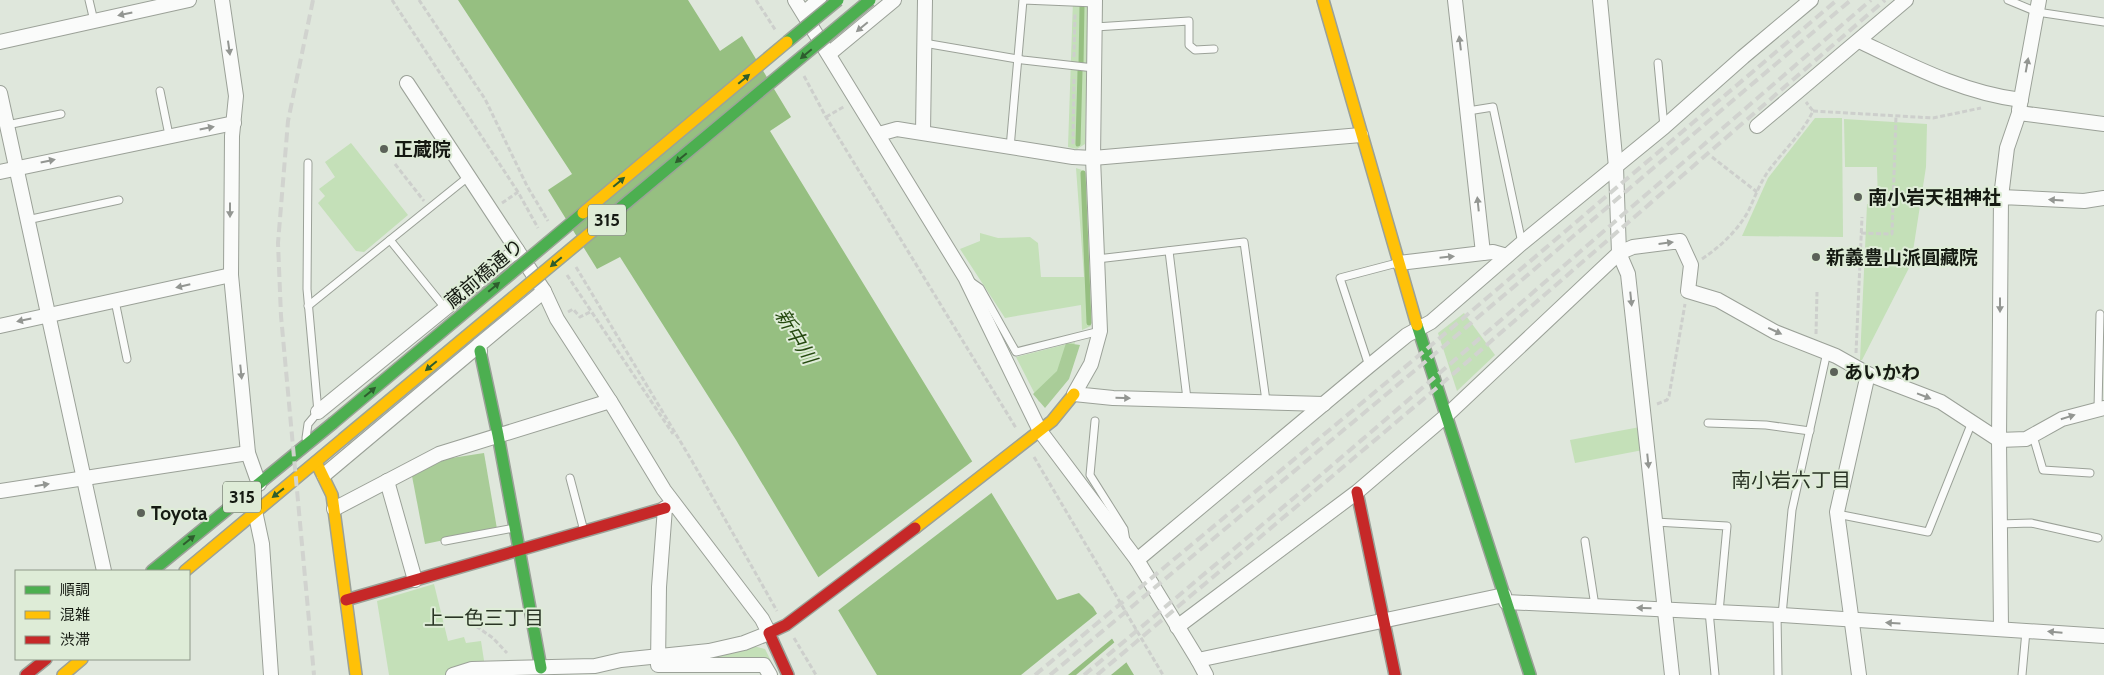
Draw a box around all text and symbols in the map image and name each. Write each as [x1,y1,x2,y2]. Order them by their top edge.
one-way arrow [117,10,132,18]
one-way arrow [855,21,868,32]
one-way arrow [1456,35,1464,51]
one-way arrow [226,41,234,57]
one-way arrow [799,48,812,59]
one-way arrow [2023,57,2031,72]
one-way arrow [737,73,750,84]
one-way arrow [199,124,214,132]
place label: 正蔵院 [394,138,451,161]
marker: 正蔵院 [378,143,390,155]
one-way arrow [675,152,687,163]
one-way arrow [40,157,56,165]
one-way arrow [612,177,625,188]
place label: 南小岩天祖神社 [1868,186,2001,209]
marker: 南小岩天祖神社 [1852,191,1864,203]
one-way arrow [2047,195,2063,203]
one-way arrow [1474,196,1482,212]
one-way arrow [226,202,234,218]
road number: 315 [588,204,626,236]
street label: 蔵前橋通り [441,234,528,313]
one-way arrow [1659,239,1675,247]
place label: 新義豊山派圓藏院 [1826,246,1978,269]
marker: 新義豊山派圓藏院 [1810,251,1822,263]
one-way arrow [1440,253,1456,261]
one-way arrow [550,257,563,268]
one-way arrow [488,281,501,292]
one-way arrow [176,282,191,290]
one-way arrow [1627,292,1635,308]
one-way arrow [1996,297,2004,313]
water label: 新中川 [770,304,823,370]
one-way arrow [16,317,32,325]
one-way arrow [1768,328,1782,336]
one-way arrow [425,360,438,371]
place label: あいかわ [1844,361,1920,384]
one-way arrow [237,364,245,380]
marker: あいかわ [1828,366,1840,378]
one-way arrow [364,386,377,397]
one-way arrow [1917,392,1931,400]
one-way arrow [1115,394,1131,402]
one-way arrow [2061,413,2076,421]
one-way arrow [1644,453,1652,469]
district label: 南小岩六丁目 [1731,468,1851,492]
one-way arrow [34,480,50,488]
road number: 315 [223,482,261,512]
one-way arrow [272,487,285,498]
place label: Toyota [151,502,208,525]
marker: Toyota [135,507,147,519]
one-way arrow [183,535,196,546]
legend [15,570,190,660]
text: 順調 [60,581,90,599]
one-way arrow [1635,603,1651,611]
text: 混雑 [60,606,90,624]
district label: 上一色三丁目 [424,606,544,630]
one-way arrow [1885,618,1901,626]
one-way arrow [2047,628,2063,636]
text: 渋滞 [60,631,90,649]

